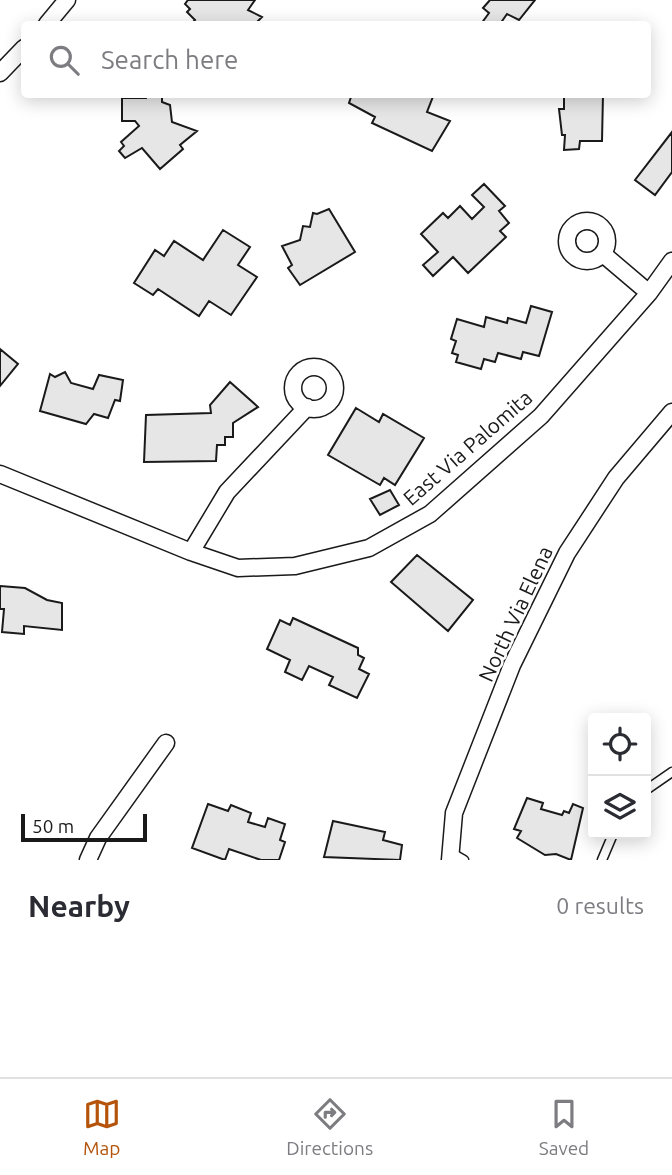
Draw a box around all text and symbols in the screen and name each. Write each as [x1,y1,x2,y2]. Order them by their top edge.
search box [21,21,651,98]
icon: search [45,41,83,79]
text: Search here [101,45,238,74]
street label: East Via Palomita [398,385,537,510]
street label: North Via Elena [473,542,557,685]
map controls [588,713,651,839]
button: locate [588,713,651,776]
button: layers [588,776,651,839]
scale bar [21,811,147,843]
text: 50 m [32,815,74,837]
text: Nearby [28,889,130,923]
text: 0 results [556,893,644,918]
tab: Map [83,1095,121,1159]
tab: Directions [286,1095,373,1159]
tab: Saved [539,1095,589,1159]

